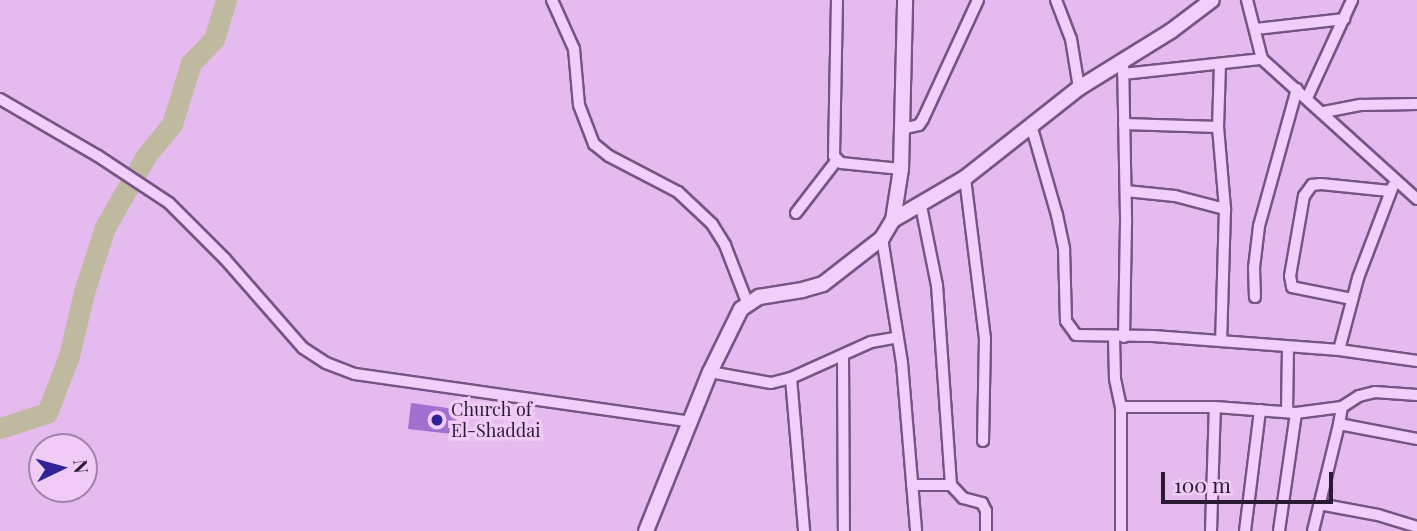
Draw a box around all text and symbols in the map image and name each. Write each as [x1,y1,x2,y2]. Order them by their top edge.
place label: Church of El-Shaddai [451,399,541,442]
marker: Church of El-Shaddai [429,412,445,428]
north arrow [28,433,98,503]
text: N [68,458,95,474]
scale bar [1165,458,1336,502]
text: 100 m [1174,470,1231,498]

